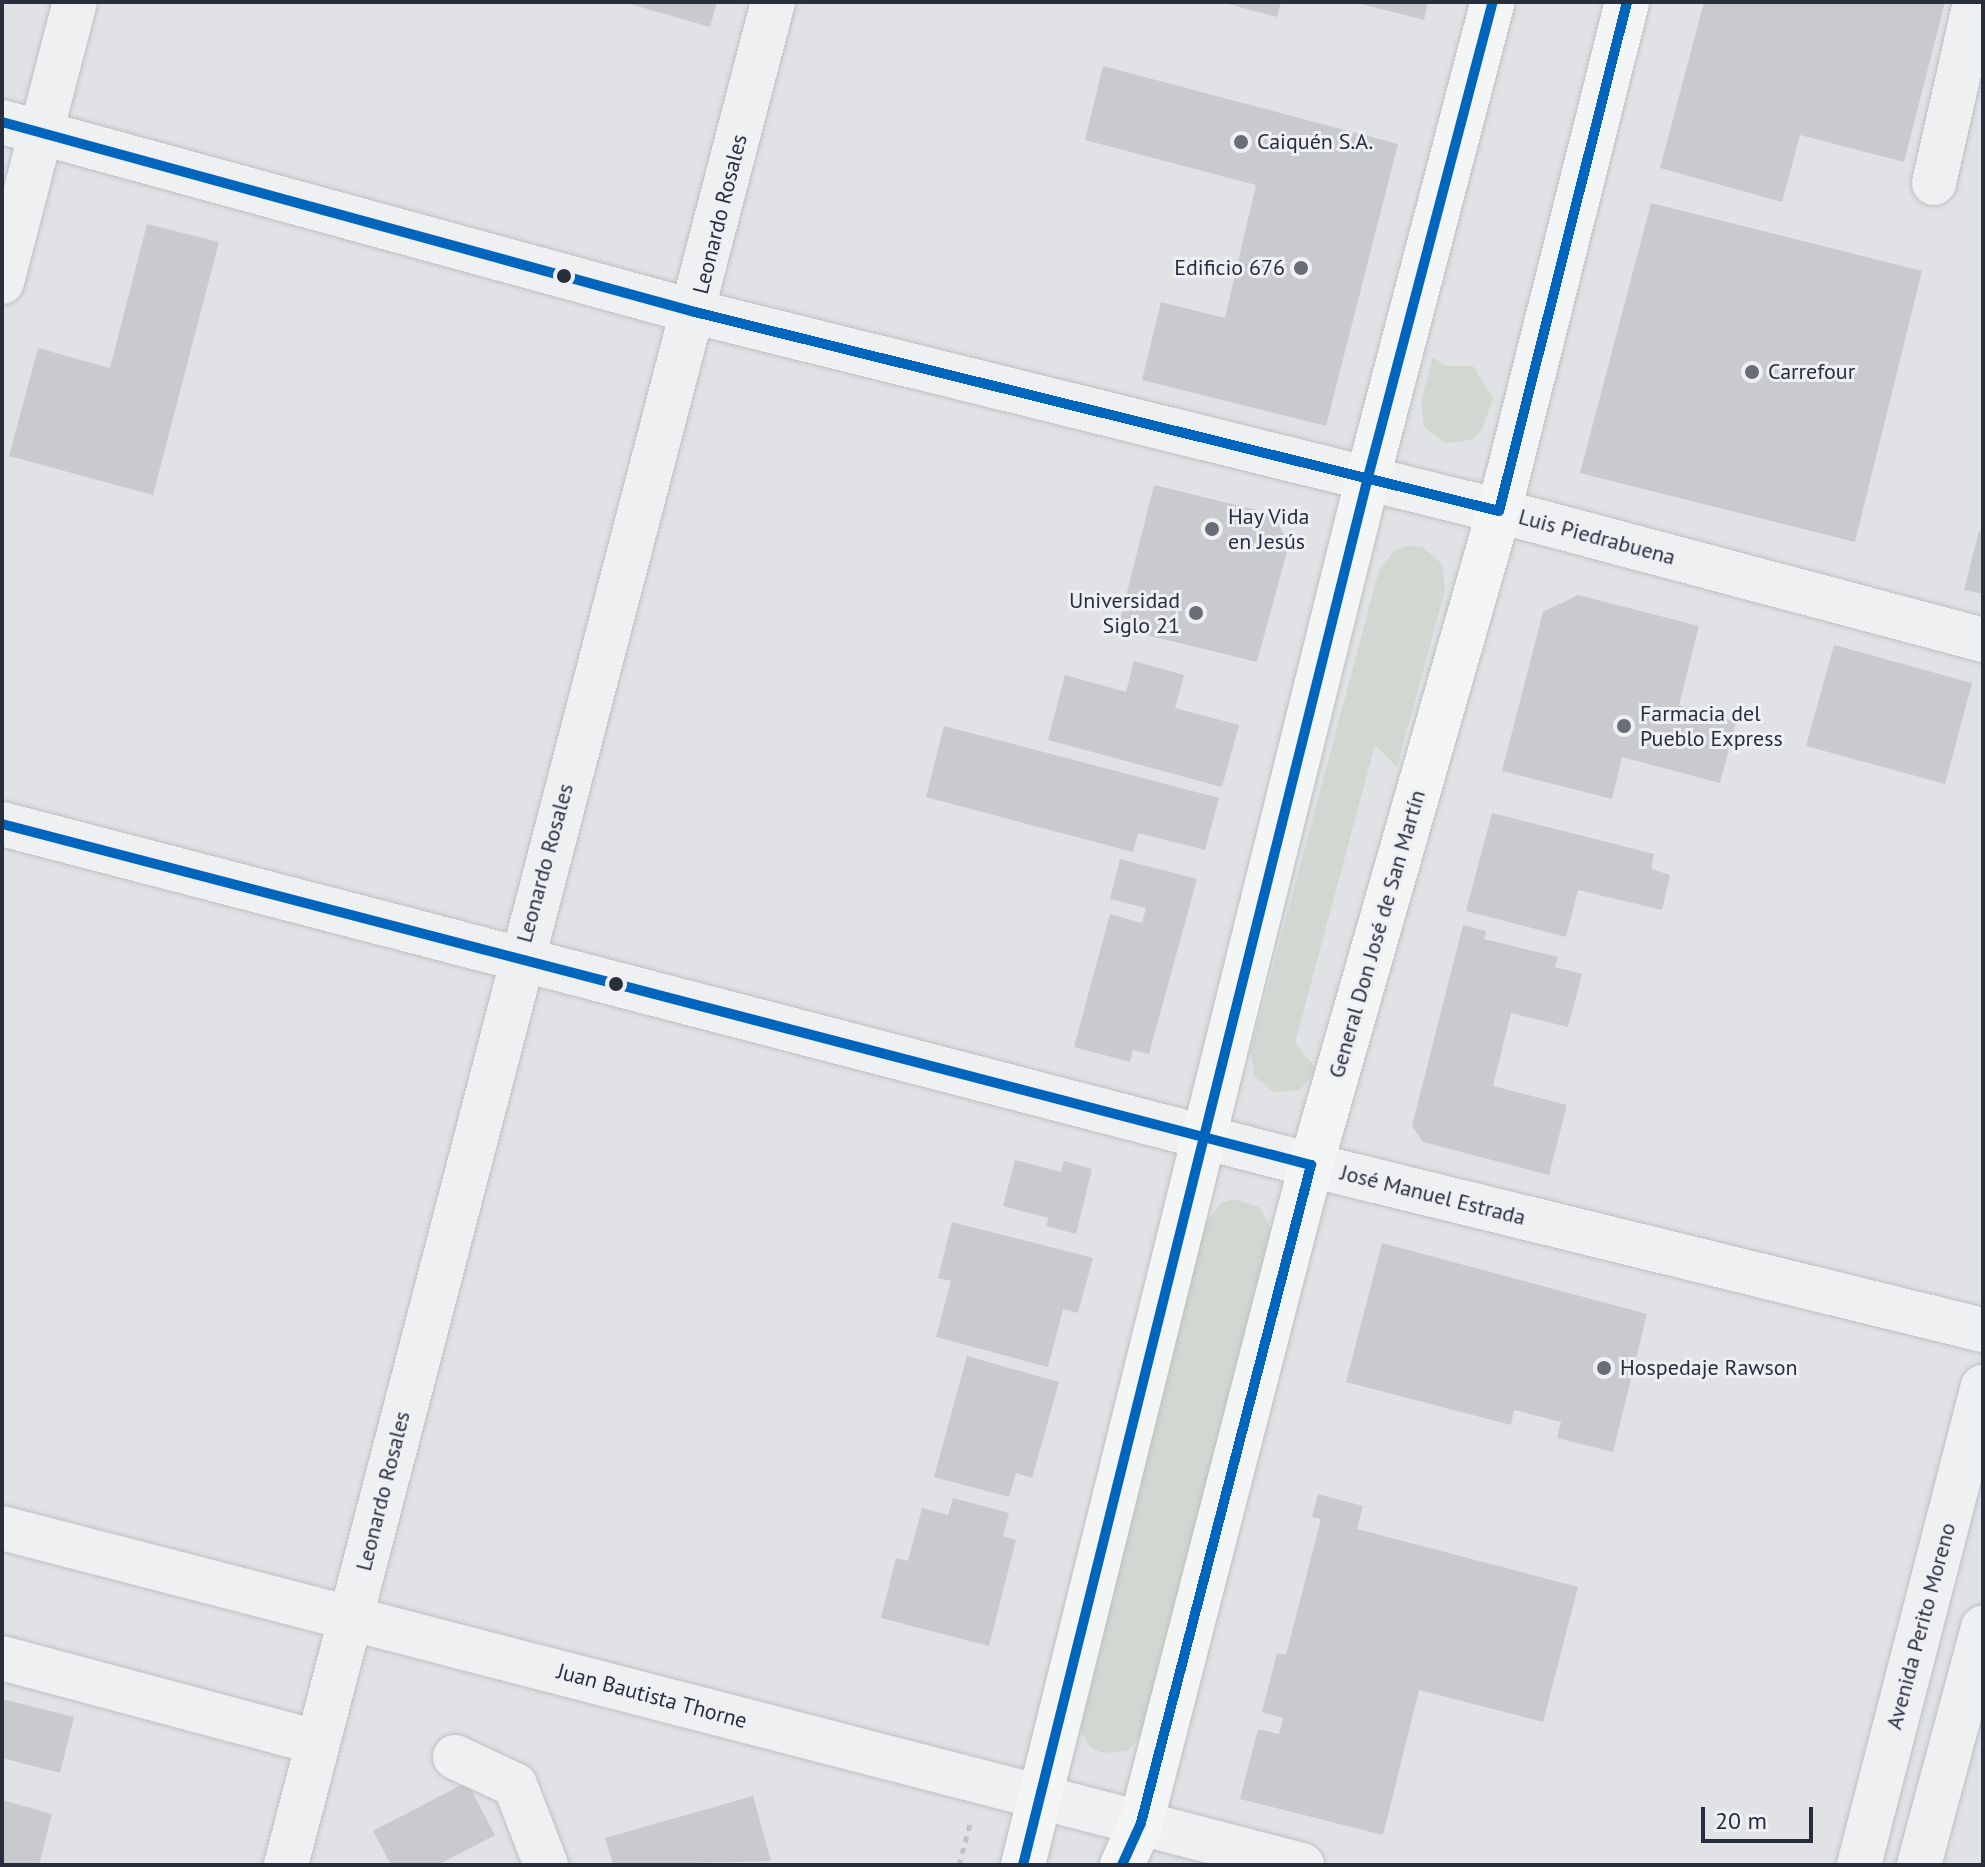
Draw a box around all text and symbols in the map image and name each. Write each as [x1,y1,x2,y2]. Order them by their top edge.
place label: Caiquén S.A. [1257,129,1373,155]
street label: Leonardo Rosales [687,131,753,297]
marker: Caiquén S.A. [1232,133,1250,151]
place label: Edificio 676 [1174,255,1285,281]
marker: Edificio 676 [1292,259,1310,277]
unlabelled marker [556,268,572,284]
place label: Carrefour [1768,359,1855,385]
marker: Carrefour [1743,363,1761,381]
place label: Hay Vida en Jesús [1228,503,1311,554]
street label: Luis Piedrabuena [1516,503,1678,571]
marker: Hay Vida en Jesús [1203,520,1221,538]
place label: Universidad Siglo 21 [1069,587,1180,638]
marker: Universidad Siglo 21 [1187,604,1205,622]
place label: Farmacia del Pueblo Express [1640,700,1783,752]
marker: Farmacia del Pueblo Express [1615,717,1633,735]
street label: Leonardo Rosales [511,781,579,945]
street label: General Don José de San Martín [1323,787,1431,1081]
unlabelled marker [608,976,624,992]
street label: José Manuel Estrada [1338,1159,1528,1231]
place label: Hospedaje Rawson [1620,1355,1798,1381]
marker: Hospedaje Rawson [1595,1359,1613,1377]
street label: Leonardo Rosales [350,1408,416,1574]
street label: Avenida Perito Moreno [1881,1520,1961,1732]
street label: Juan Bautista Thorne [554,1658,750,1734]
scale bar [1705,1791,1817,1841]
text: 20 m [1715,1805,1767,1836]

